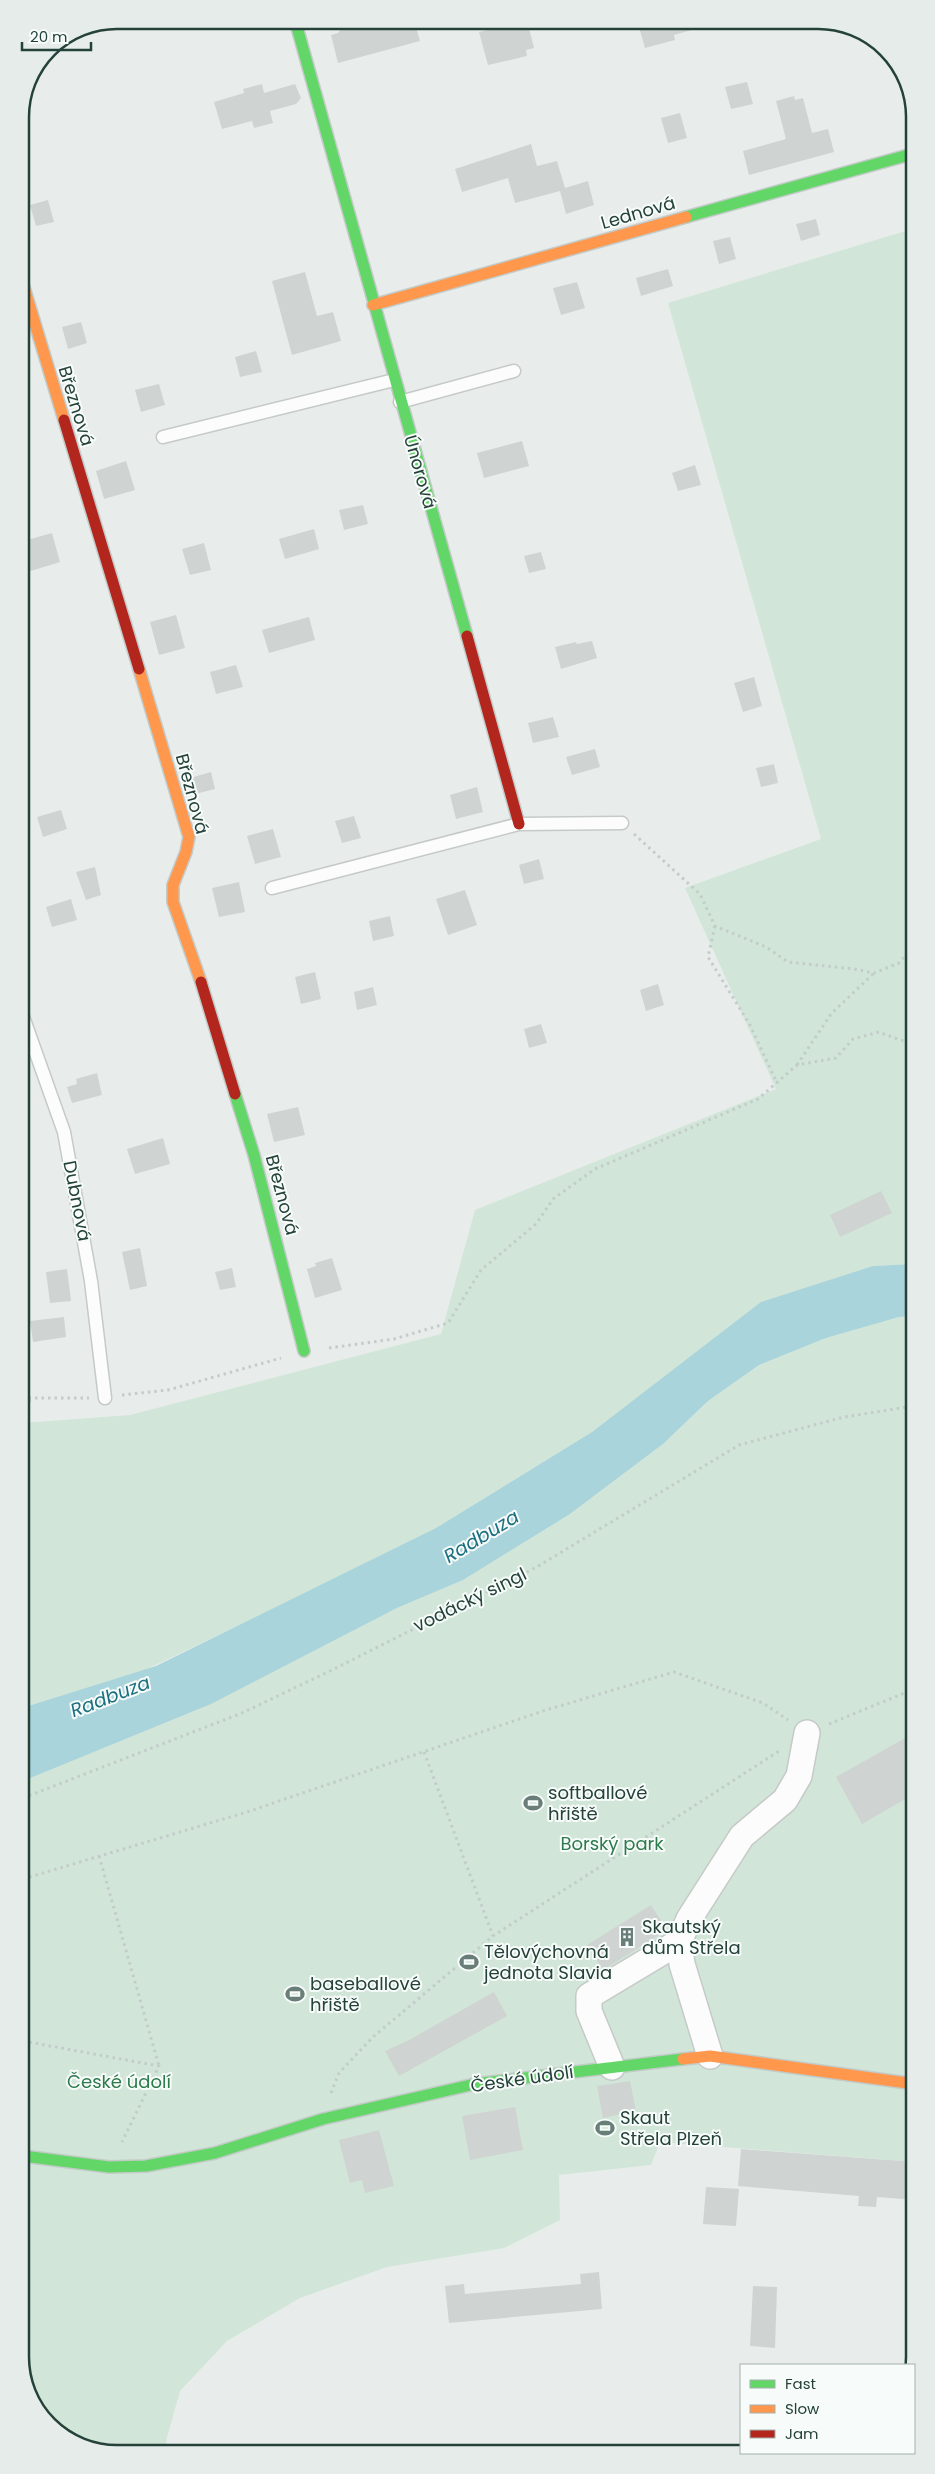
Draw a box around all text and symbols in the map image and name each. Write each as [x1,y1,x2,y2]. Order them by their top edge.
scale bar [22,20,91,52]
text: 20 m [30,26,68,47]
street label: Lednová [598,190,678,235]
street label: Březnová [52,363,100,449]
street label: Únorová [398,432,443,512]
street label: Březnová [170,751,215,837]
street label: Březnová [260,1152,305,1238]
street label: Dubnová [57,1158,98,1243]
water label: Radbuza [438,1503,524,1570]
street label: vodácký singl [409,1561,531,1638]
water label: Radbuza [66,1669,154,1724]
place label: softballové hřiště [548,1780,647,1826]
sports icon: softballové hřiště [522,1792,544,1814]
park label: Borský park [560,1831,664,1856]
place label: Skautský dům Střela [642,1914,741,1960]
building icon: Skautský dům Střela [616,1926,638,1948]
place label: Tělovýchovná jednota Slavia [483,1939,612,1985]
sports icon: Tělovýchovná jednota Slavia [458,1951,480,1973]
place label: baseballové hřiště [310,1971,421,2017]
sports icon: baseballové hřiště [284,1983,306,2005]
street label: České údolí [469,2059,575,2098]
park label: České údolí [67,2069,171,2094]
place label: Skaut Střela Plzeň [620,2105,722,2151]
sports icon: Skaut Střela Plzeň [594,2117,616,2139]
legend [740,2364,915,2454]
text: Fast [785,2373,816,2394]
text: Slow [785,2398,820,2419]
text: Jam [785,2423,819,2444]

